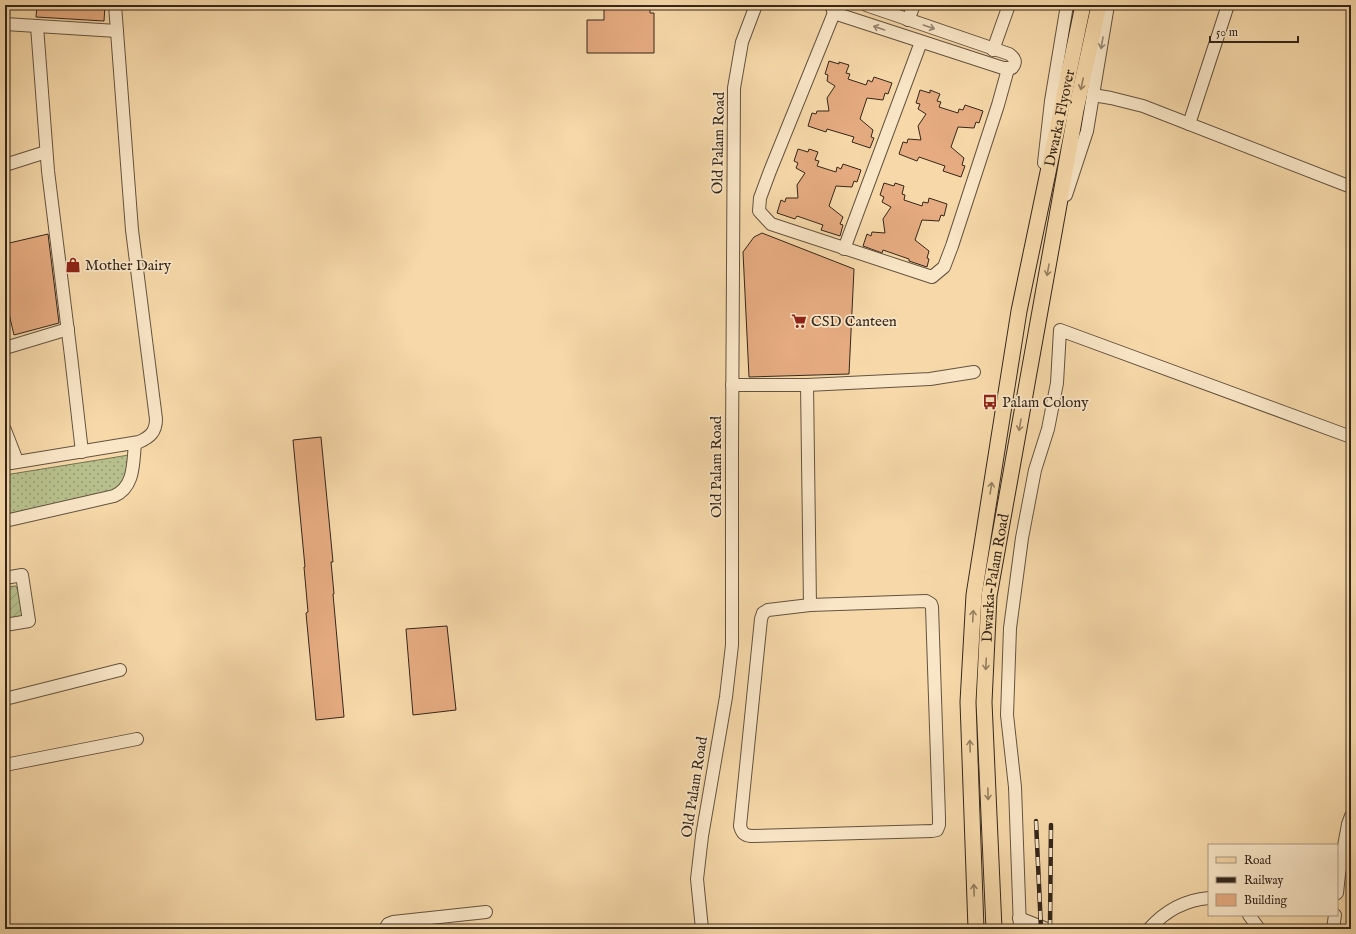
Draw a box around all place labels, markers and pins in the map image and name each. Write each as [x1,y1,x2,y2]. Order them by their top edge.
shop icon: Mother Dairy [64,256,82,274]
place label: Mother Dairy [85,256,172,275]
supermarket icon: CSD Canteen [790,312,808,330]
place label: CSD Canteen [811,312,897,331]
bus stop icon: Palam Colony [981,393,999,411]
place label: Palam Colony [1002,393,1089,412]

